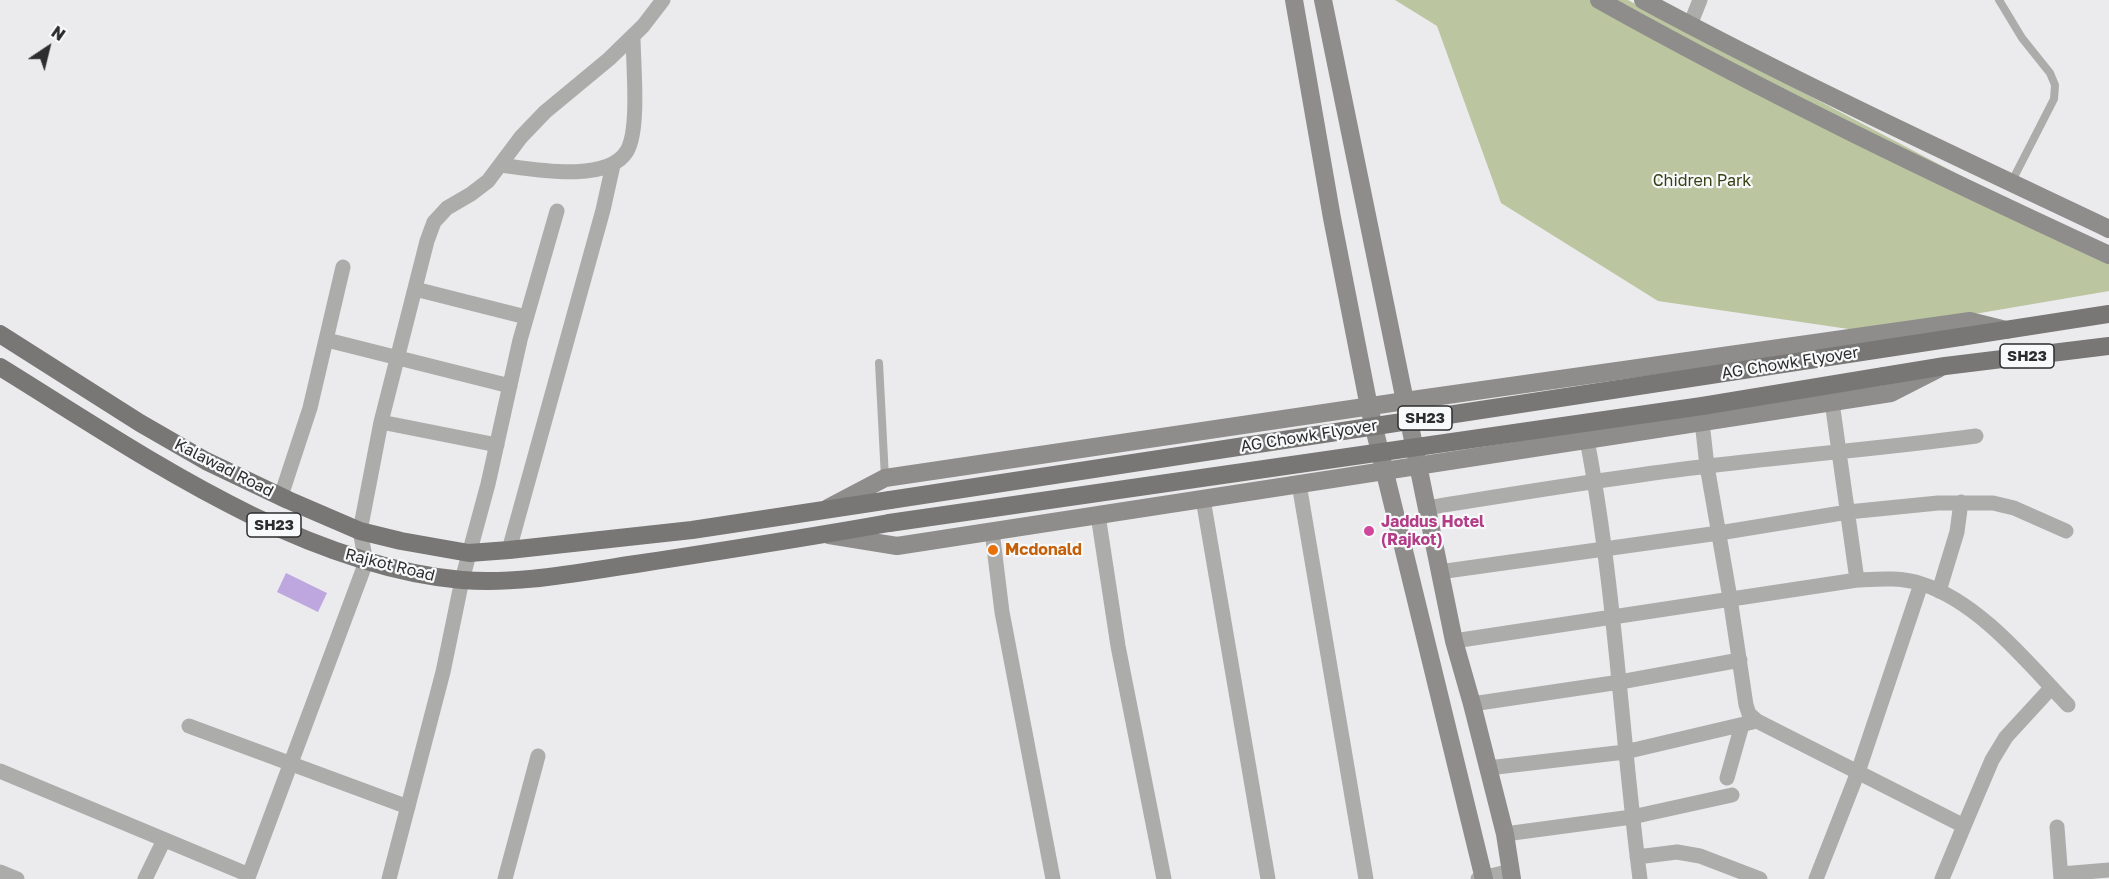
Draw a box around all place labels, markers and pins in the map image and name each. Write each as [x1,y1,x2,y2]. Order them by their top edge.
place label: Jaddus Hotel (Rajkot) [1381,512,1484,550]
marker: Jaddus Hotel (Rajkot) [1362,524,1376,538]
place label: Mcdonald [1005,540,1082,560]
marker: Mcdonald [986,543,1000,557]

